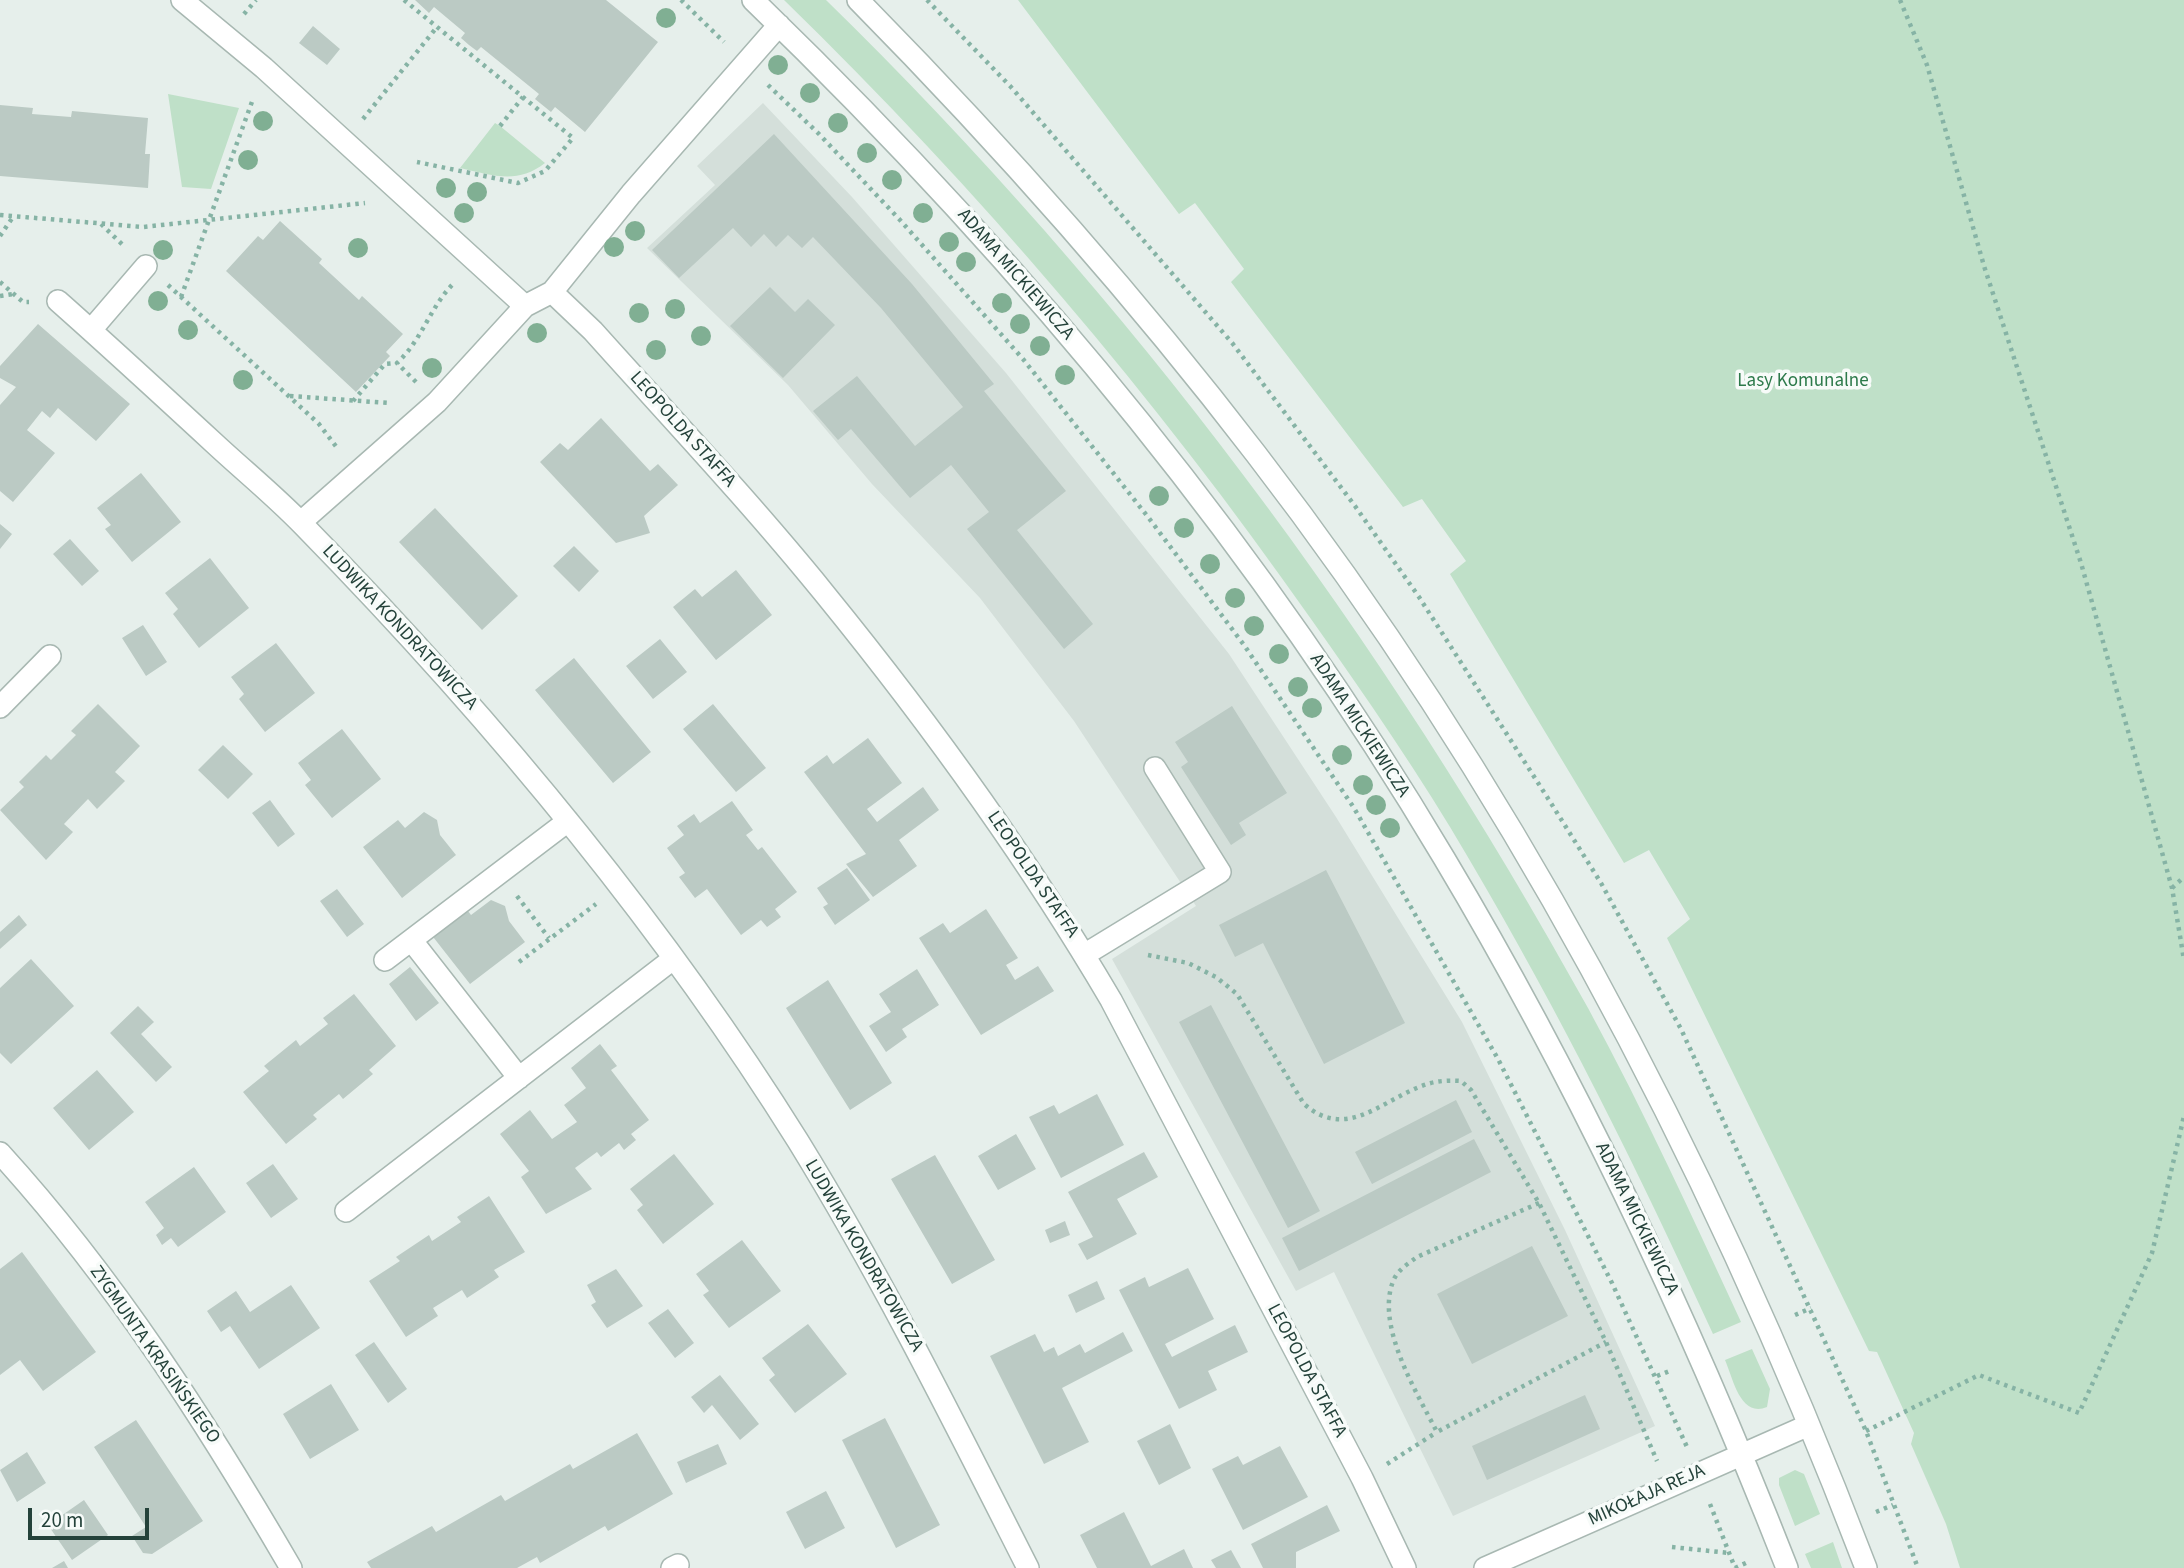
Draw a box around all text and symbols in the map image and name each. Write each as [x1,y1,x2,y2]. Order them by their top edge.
street label: ADAMA MICKIEWICZA [952,205,1078,345]
street label: LEOPOLDA STAFFA [624,367,740,493]
park label: Lasy Komunalne [1737,371,1869,393]
street label: LUDWIKA KONDRATOWICZA [316,541,482,715]
street label: ADAMA MICKIEWICZA [1304,650,1414,802]
street label: LEOPOLDA STAFFA [981,807,1083,943]
street label: ADAMA MICKIEWICZA [1589,1139,1683,1299]
street label: LUDWIKA KONDRATOWICZA [799,1156,927,1356]
street label: ZYGMUNTA KRASIŃSKIEGO [84,1261,224,1449]
street label: LEOPOLDA STAFFA [1261,1300,1351,1442]
street label: MIKOŁAJA REJA [1585,1460,1709,1532]
scale bar [32,1494,152,1538]
text: 20 m [41,1505,83,1535]

